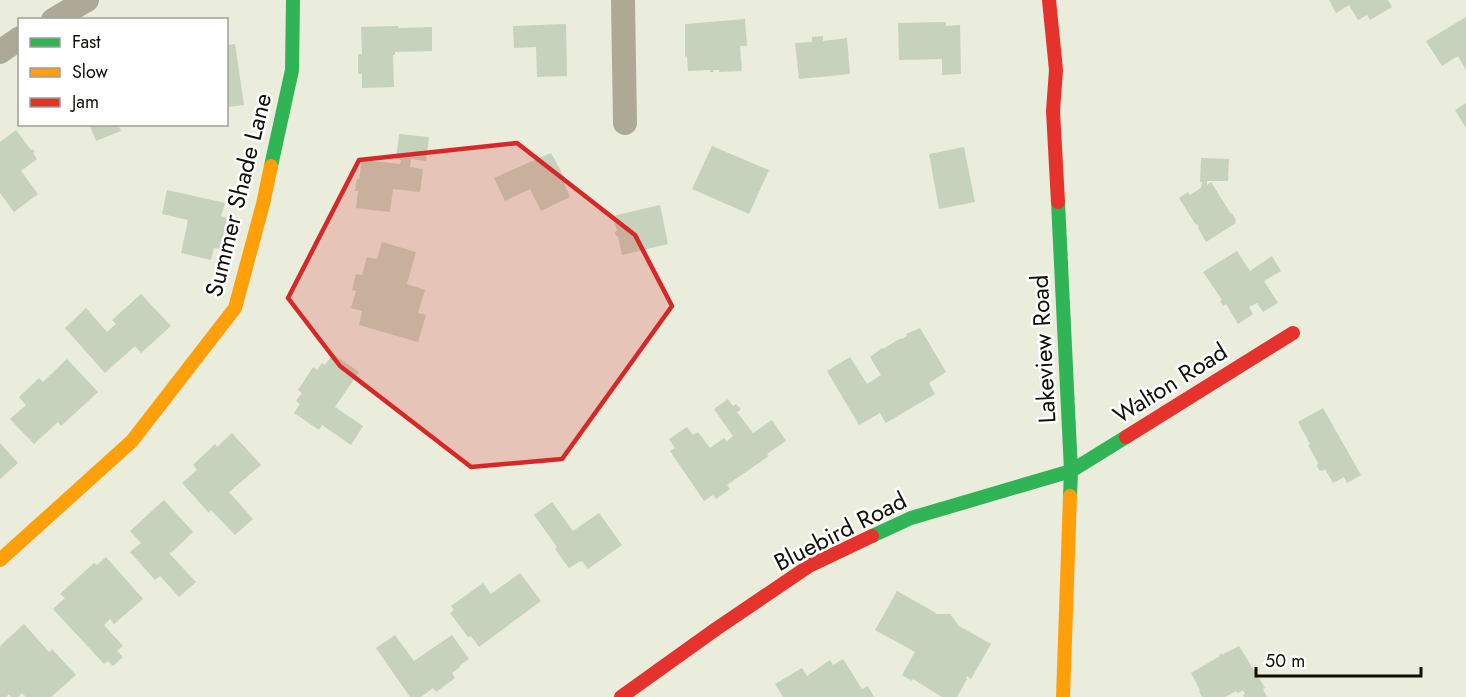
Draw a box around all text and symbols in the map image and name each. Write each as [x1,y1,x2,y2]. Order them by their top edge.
legend [18,18,228,126]
text: Fast [72,29,101,55]
text: Slow [72,59,109,85]
text: Jam [70,89,99,115]
street label: Summer Shade Lane [196,89,280,301]
street label: Lakeview Road [1022,274,1064,424]
street label: Walton Road [1106,334,1234,432]
street label: Bluebird Road [768,483,912,579]
scale bar [1256,640,1421,678]
text: 50 m [1265,648,1305,674]

